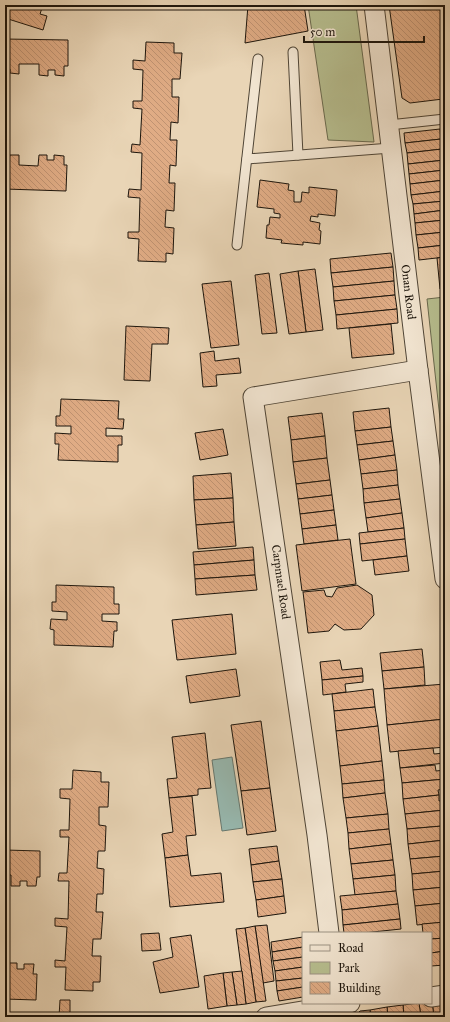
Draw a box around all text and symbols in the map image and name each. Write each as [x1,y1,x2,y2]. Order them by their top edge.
scale bar [304,18,424,44]
text: 50 m [310,25,335,39]
street label: Onan Road [398,264,419,320]
street label: Carpmael Road [269,544,293,620]
legend [302,932,432,1004]
text: Road [338,941,364,955]
text: Park [338,961,360,975]
text: Building [338,981,381,996]

